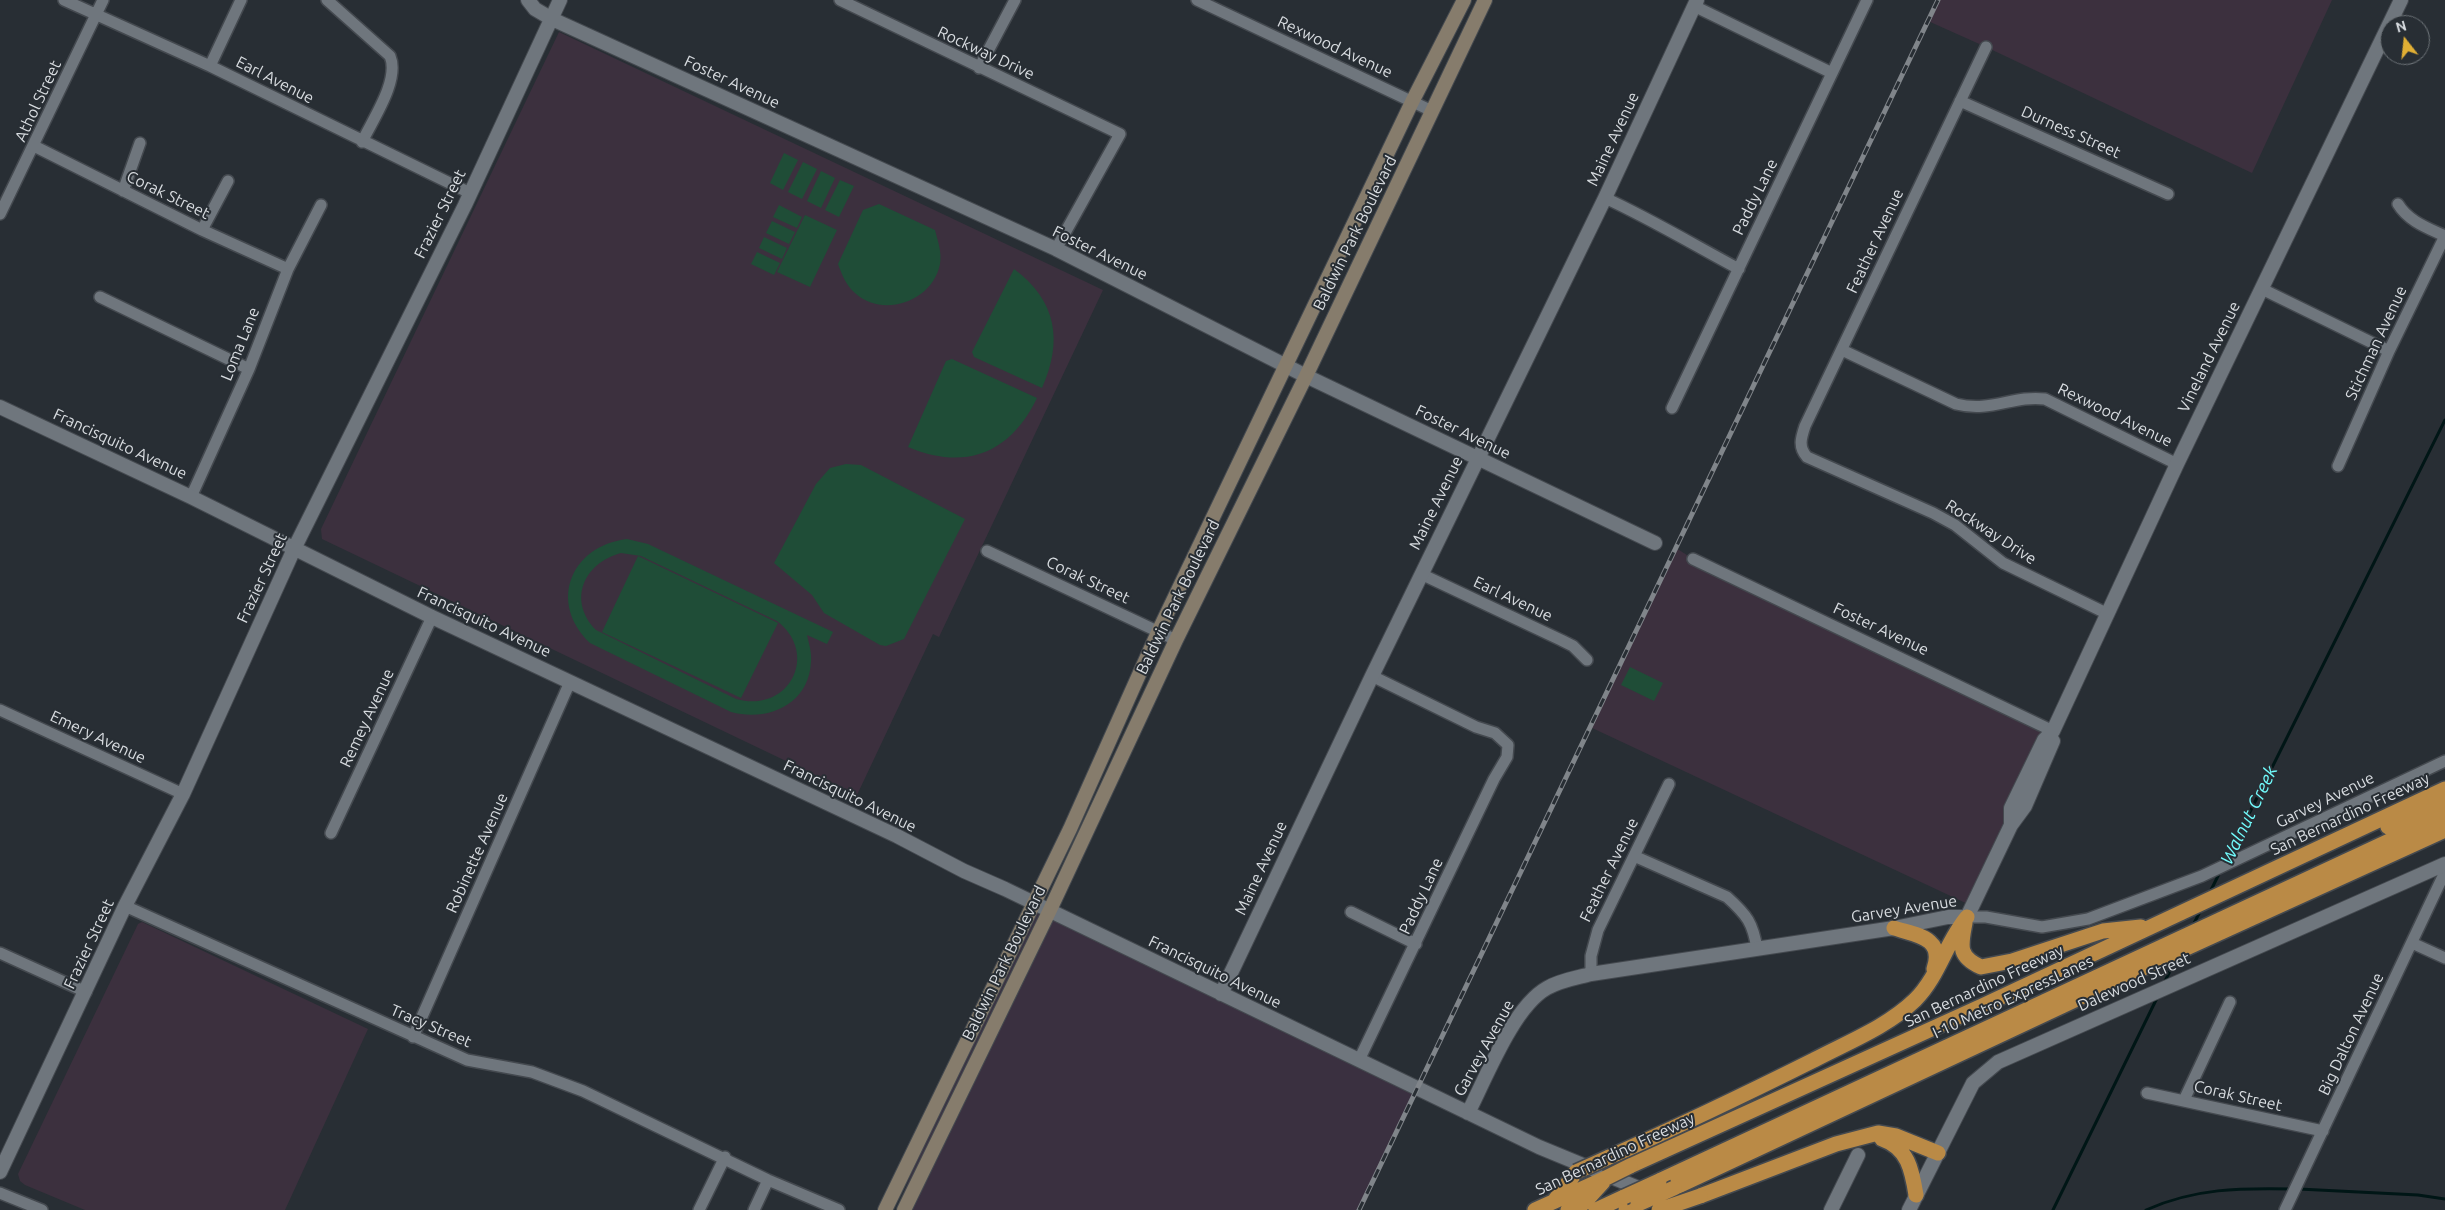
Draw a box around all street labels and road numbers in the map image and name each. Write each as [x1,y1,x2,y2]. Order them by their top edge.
street label: Rexwood Avenue [1274,12,1396,82]
street label: Rockway Drive [935,22,1037,84]
street label: Foster Avenue [681,51,783,113]
street label: Earl Avenue [233,52,317,108]
street label: Athol Street [11,57,65,145]
street label: Maine Avenue [1583,89,1643,189]
street label: Durness Street [2018,102,2124,162]
street label: Baldwin Park Boulevard [1309,153,1401,313]
street label: Paddy Lane [1728,156,1782,238]
street label: Frazier Street [410,166,470,262]
street label: Corak Street [123,167,213,223]
street label: Feather Avenue [1842,186,1908,296]
street label: Foster Avenue [1049,222,1151,284]
street label: Stichman Avenue [2341,283,2411,403]
street label: Vineland Avenue [2174,298,2244,416]
street label: Loma Lane [217,304,263,384]
street label: Rexwood Avenue [2055,379,2175,451]
street label: Foster Avenue [1412,401,1514,463]
street label: Francisquito Avenue [50,405,190,483]
street label: Maine Avenue [1405,453,1467,553]
street label: Rockway Drive [1942,495,2040,569]
street label: Baldwin Park Boulevard [1132,517,1224,677]
street label: Frazier Street [233,530,291,626]
street label: Corak Street [1043,552,1133,608]
street label: Earl Avenue [1470,572,1556,626]
street label: Francisquito Avenue [414,583,554,661]
street label: Foster Avenue [1830,598,1932,660]
street label: Remey Avenue [336,666,398,770]
street label: Emery Avenue [47,706,149,768]
street label: Francisquito Avenue [780,756,920,836]
street label: Garvey Avenue [2273,768,2377,832]
street label: San Bernardino Freeway [2267,769,2433,859]
street label: Robinette Avenue [442,790,512,916]
street label: Feather Avenue [1576,815,1642,925]
street label: Maine Avenue [1231,818,1291,918]
street label: Paddy Lane [1395,855,1447,937]
street label: Baldwin Park Boulevard [958,883,1050,1043]
street label: Garvey Avenue [1850,891,1958,927]
street label: Frazier Street [60,896,118,992]
street label: Francisquito Avenue [1145,932,1285,1012]
street label: San Bernardino Freeway [1901,941,2067,1031]
street label: Dalewood Street [2075,949,2193,1015]
street label: I-10 Metro ExpressLanes [1930,951,2096,1043]
street label: Big Dalton Avenue [2314,970,2388,1098]
street label: Garvey Avenue [1450,996,1518,1100]
street label: Tracy Street [388,1000,474,1052]
street label: Corak Street [2192,1077,2284,1115]
street label: San Bernardino Freeway [1532,1109,1698,1199]

